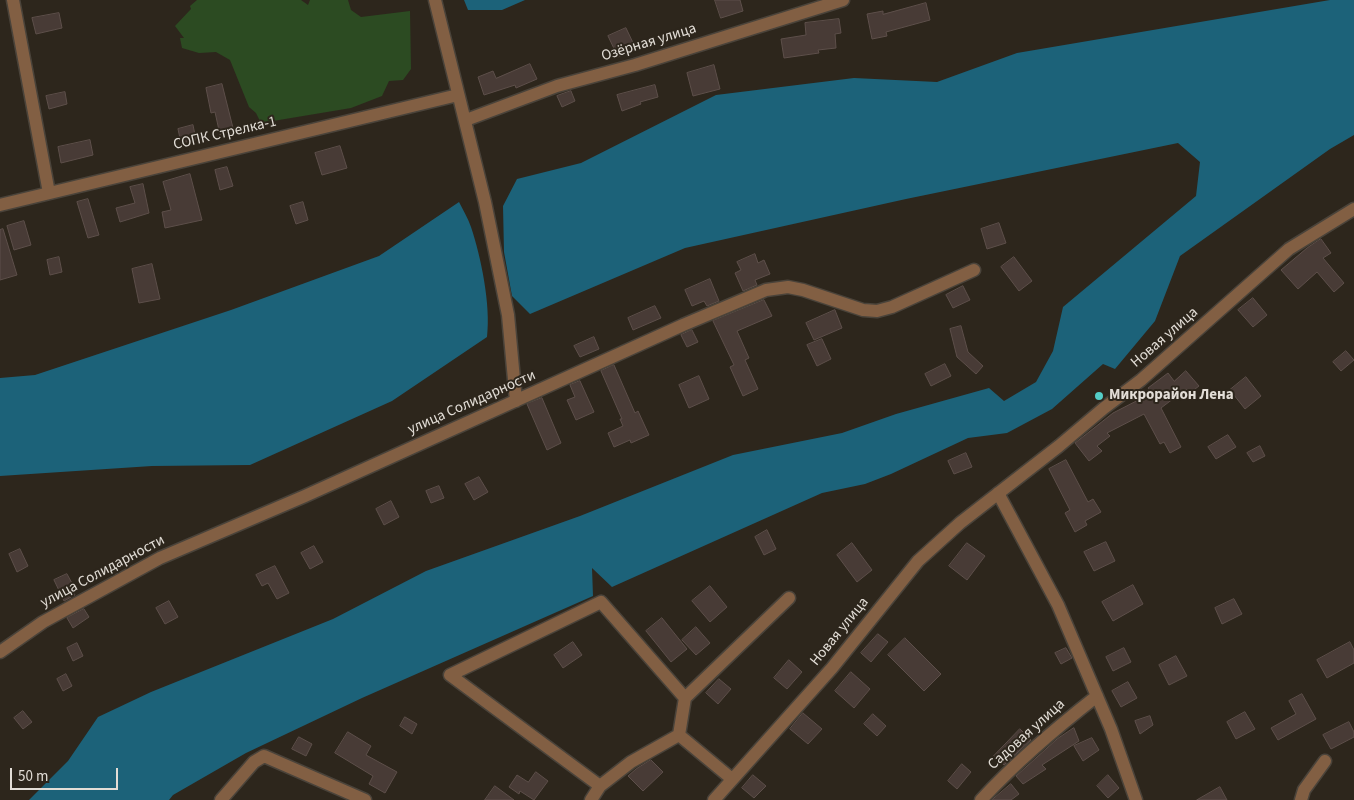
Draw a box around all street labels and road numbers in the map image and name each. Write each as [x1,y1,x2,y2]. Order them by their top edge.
street label: Озёрная улица [599,20,699,66]
street label: СОПК Стрелка-1 [172,113,278,155]
street label: Новая улица [1128,304,1202,372]
street label: улица Солидарности [405,367,539,439]
street label: улица Солидарности [38,532,168,612]
street label: Новая улица [807,594,873,670]
street label: Садовая улица [985,696,1069,774]

